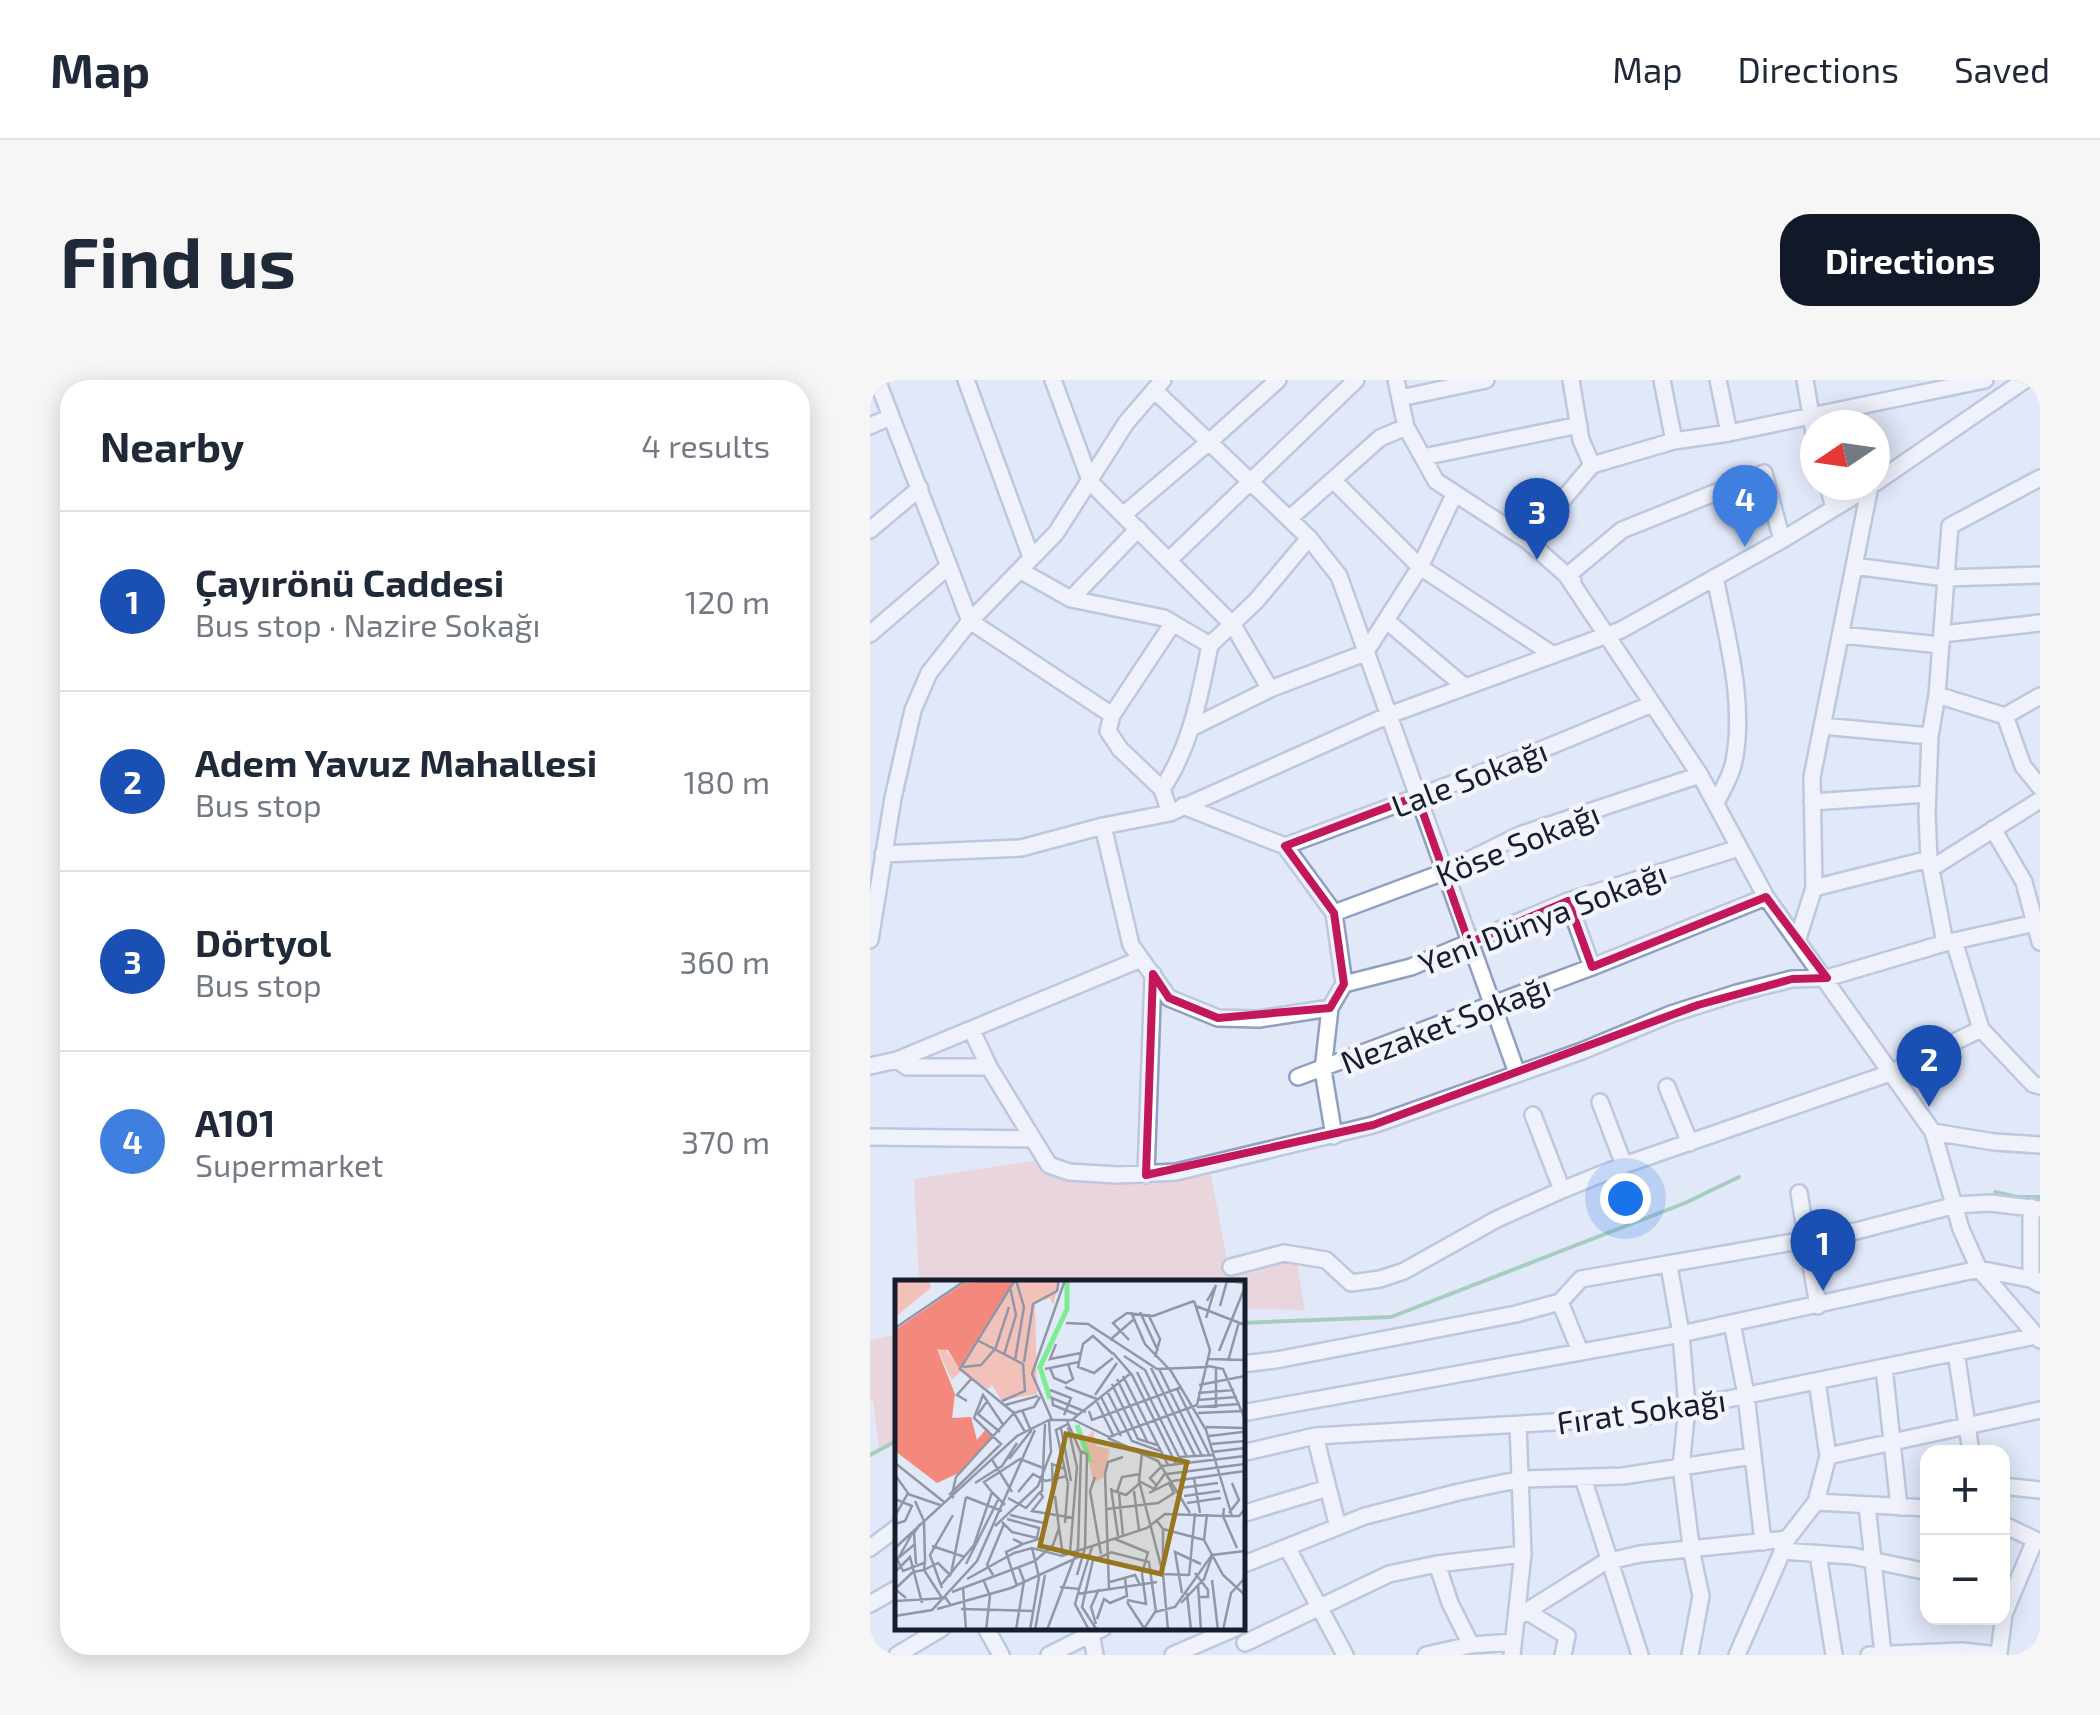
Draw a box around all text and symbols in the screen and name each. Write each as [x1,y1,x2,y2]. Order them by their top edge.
text: Map [50,40,150,98]
text: Map [1612,48,1683,90]
text: Directions [1738,48,1899,90]
text: Saved [1954,48,2050,90]
button: Directions [1780,214,2040,306]
text: Find us [60,218,296,302]
north arrow [1800,410,1890,500]
text: Nearby [100,420,244,470]
text: 4 results [641,426,770,464]
pin: 4 [1712,464,1778,547]
pin: 3 [1504,478,1570,560]
text: Çayırönü Caddesi [195,559,504,605]
text: 1 [126,582,139,620]
text: 120 m [685,582,770,620]
text: Bus stop · Nazire Sokağı [195,605,540,643]
street label: Lale Sokağı [1386,730,1552,824]
text: Adem Yavuz Mahallesi [195,739,597,785]
text: 2 [123,762,142,800]
text: 180 m [683,762,770,800]
text: Bus stop [195,785,322,823]
street label: Köse Sokağı [1430,793,1604,893]
street label: Yeni Dünya Sokağı [1413,852,1671,982]
text: Dörtyol [195,919,331,965]
text: 3 [123,942,142,980]
text: 360 m [679,942,770,980]
text: Bus stop [195,965,322,1003]
street label: Nezaket Sokağı [1335,966,1555,1080]
pin: 2 [1896,1024,1962,1107]
text: A101 [195,1099,275,1145]
text: 4 [122,1122,143,1160]
text: 370 m [681,1122,770,1160]
text: Supermarket [195,1145,383,1183]
your location [1600,1173,1651,1224]
pin: 1 [1790,1208,1856,1291]
inset map [895,1280,1245,1630]
street label: Fırat Sokağı [1554,1379,1728,1441]
map controls [1920,1445,2010,1625]
button: + [1920,1445,2010,1535]
button: − [1920,1535,2010,1625]

